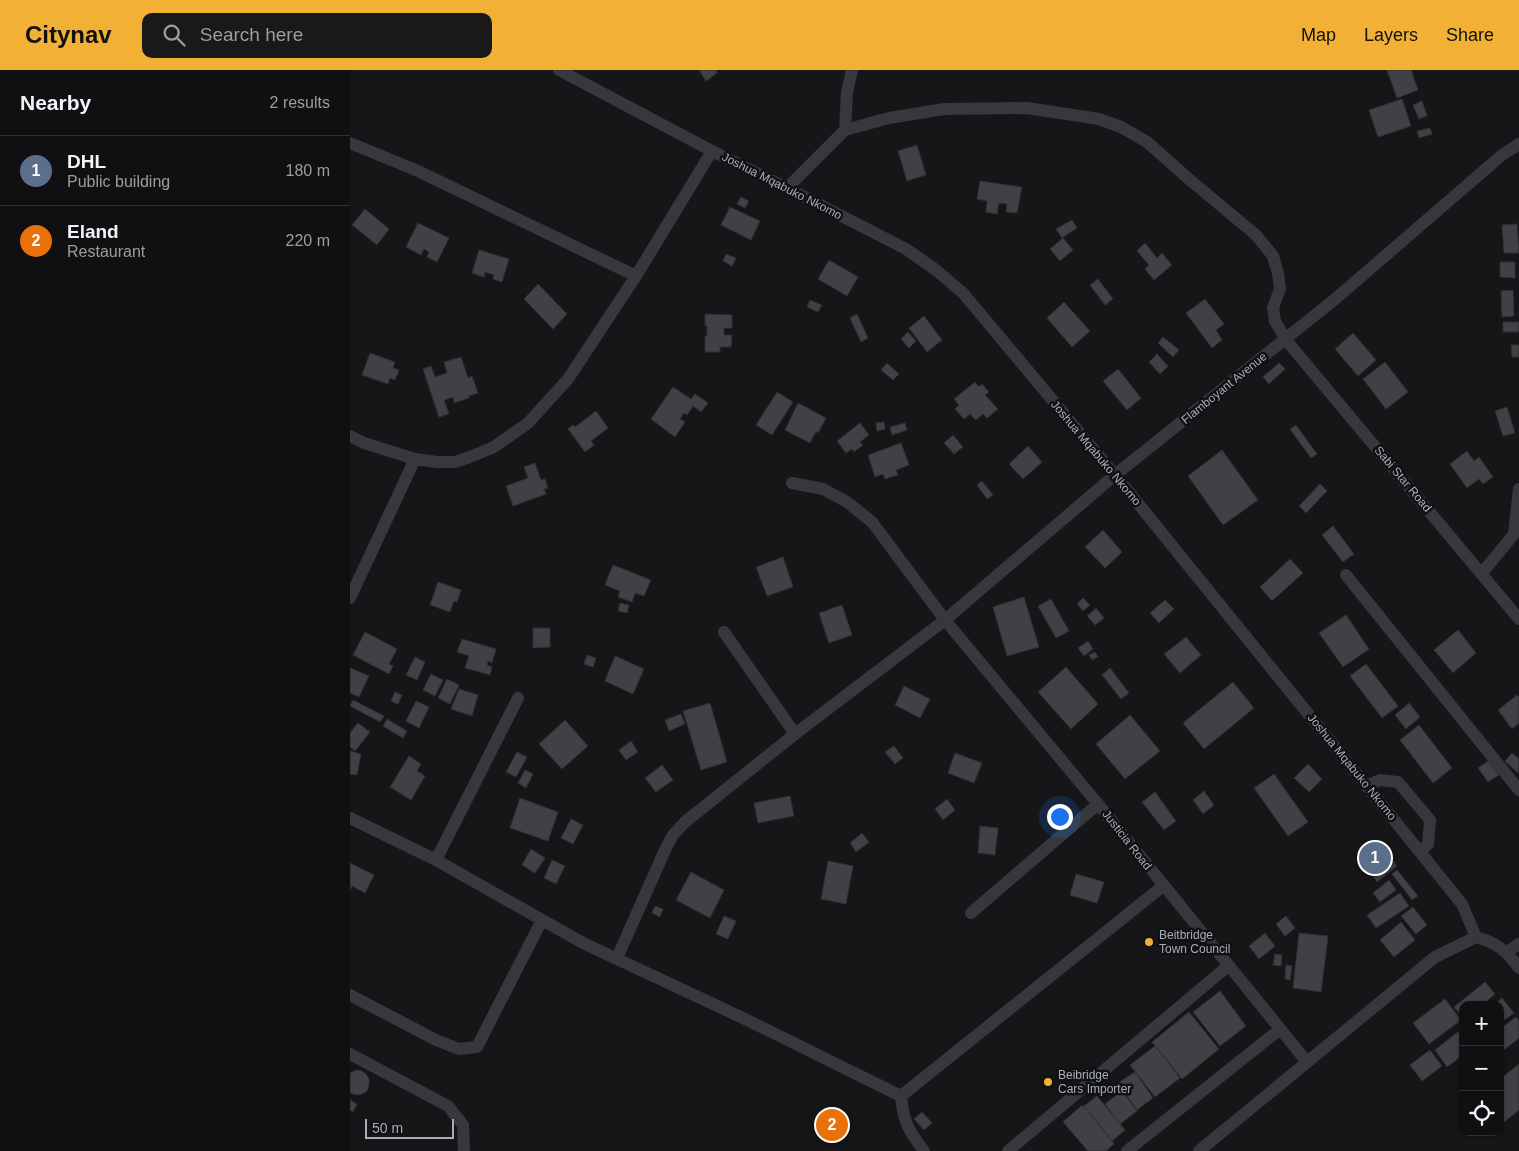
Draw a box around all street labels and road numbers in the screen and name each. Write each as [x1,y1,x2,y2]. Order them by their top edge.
street label: Joshua Mqabuko Nkomo [720,150,845,223]
street label: Flamboyant Avenue [1178,349,1270,427]
street label: Joshua Mqabuko Nkomo [1048,398,1144,509]
street label: Sabi Star Road [1371,443,1435,515]
street label: Joshua Mqabuko Nkomo [1305,711,1399,823]
street label: Justicia Road [1099,807,1155,873]

